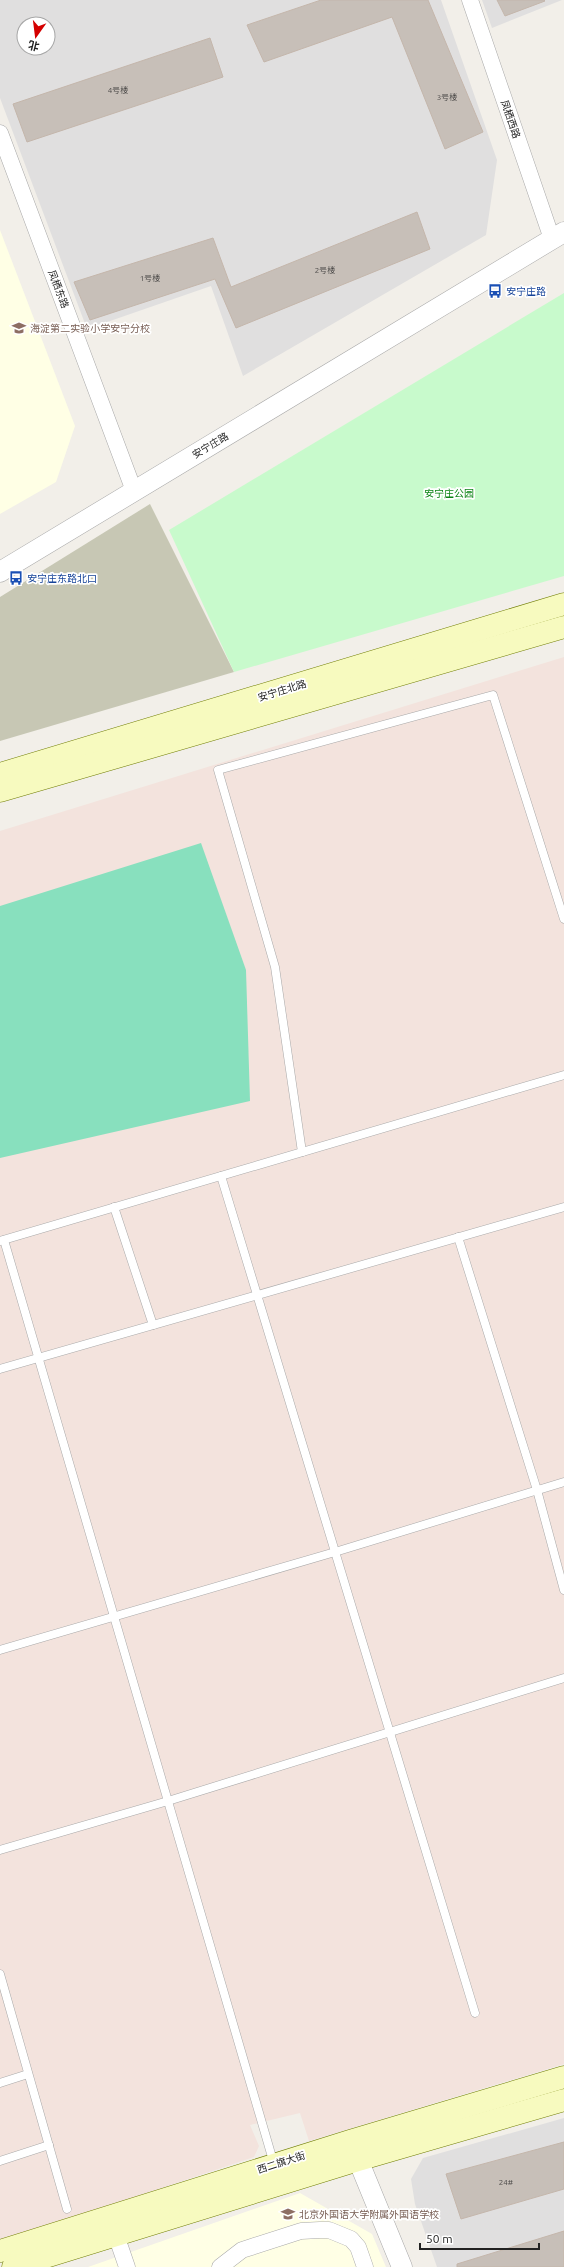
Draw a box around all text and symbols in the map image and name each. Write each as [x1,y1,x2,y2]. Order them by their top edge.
north arrow [16,16,56,56]
text: 北 [27,39,40,53]
house number: 4号楼 [108,86,128,95]
house number: 3号楼 [437,93,457,102]
street label: 凤栖西路 [499,98,522,140]
house number: 2号楼 [315,266,335,275]
street label: 凤栖东路 [46,269,71,310]
house number: 1号楼 [140,274,160,283]
bus stop icon: 安宁庄路 [487,283,503,299]
place label: 安宁庄路 [506,286,546,297]
school or university icon: 海淀第二实验小学安宁分校 [11,320,27,336]
place label: 海淀第二实验小学安宁分校 [30,323,150,334]
street label: 安宁庄路 [190,430,230,460]
park label: 安宁庄公园 [424,488,474,499]
bus stop icon: 安宁庄东路北口 [8,570,24,586]
place label: 安宁庄东路北口 [27,573,97,584]
street label: 安宁庄北路 [257,678,308,703]
street label: 西二旗大街 [256,2150,307,2175]
house number: 24# [499,2178,513,2187]
school or university icon: 北京外国语大学附属外国语学校 [280,2206,296,2222]
place label: 北京外国语大学附属外国语学校 [299,2209,439,2220]
scale bar [420,2225,539,2251]
text: 50 m [426,2232,453,2245]

